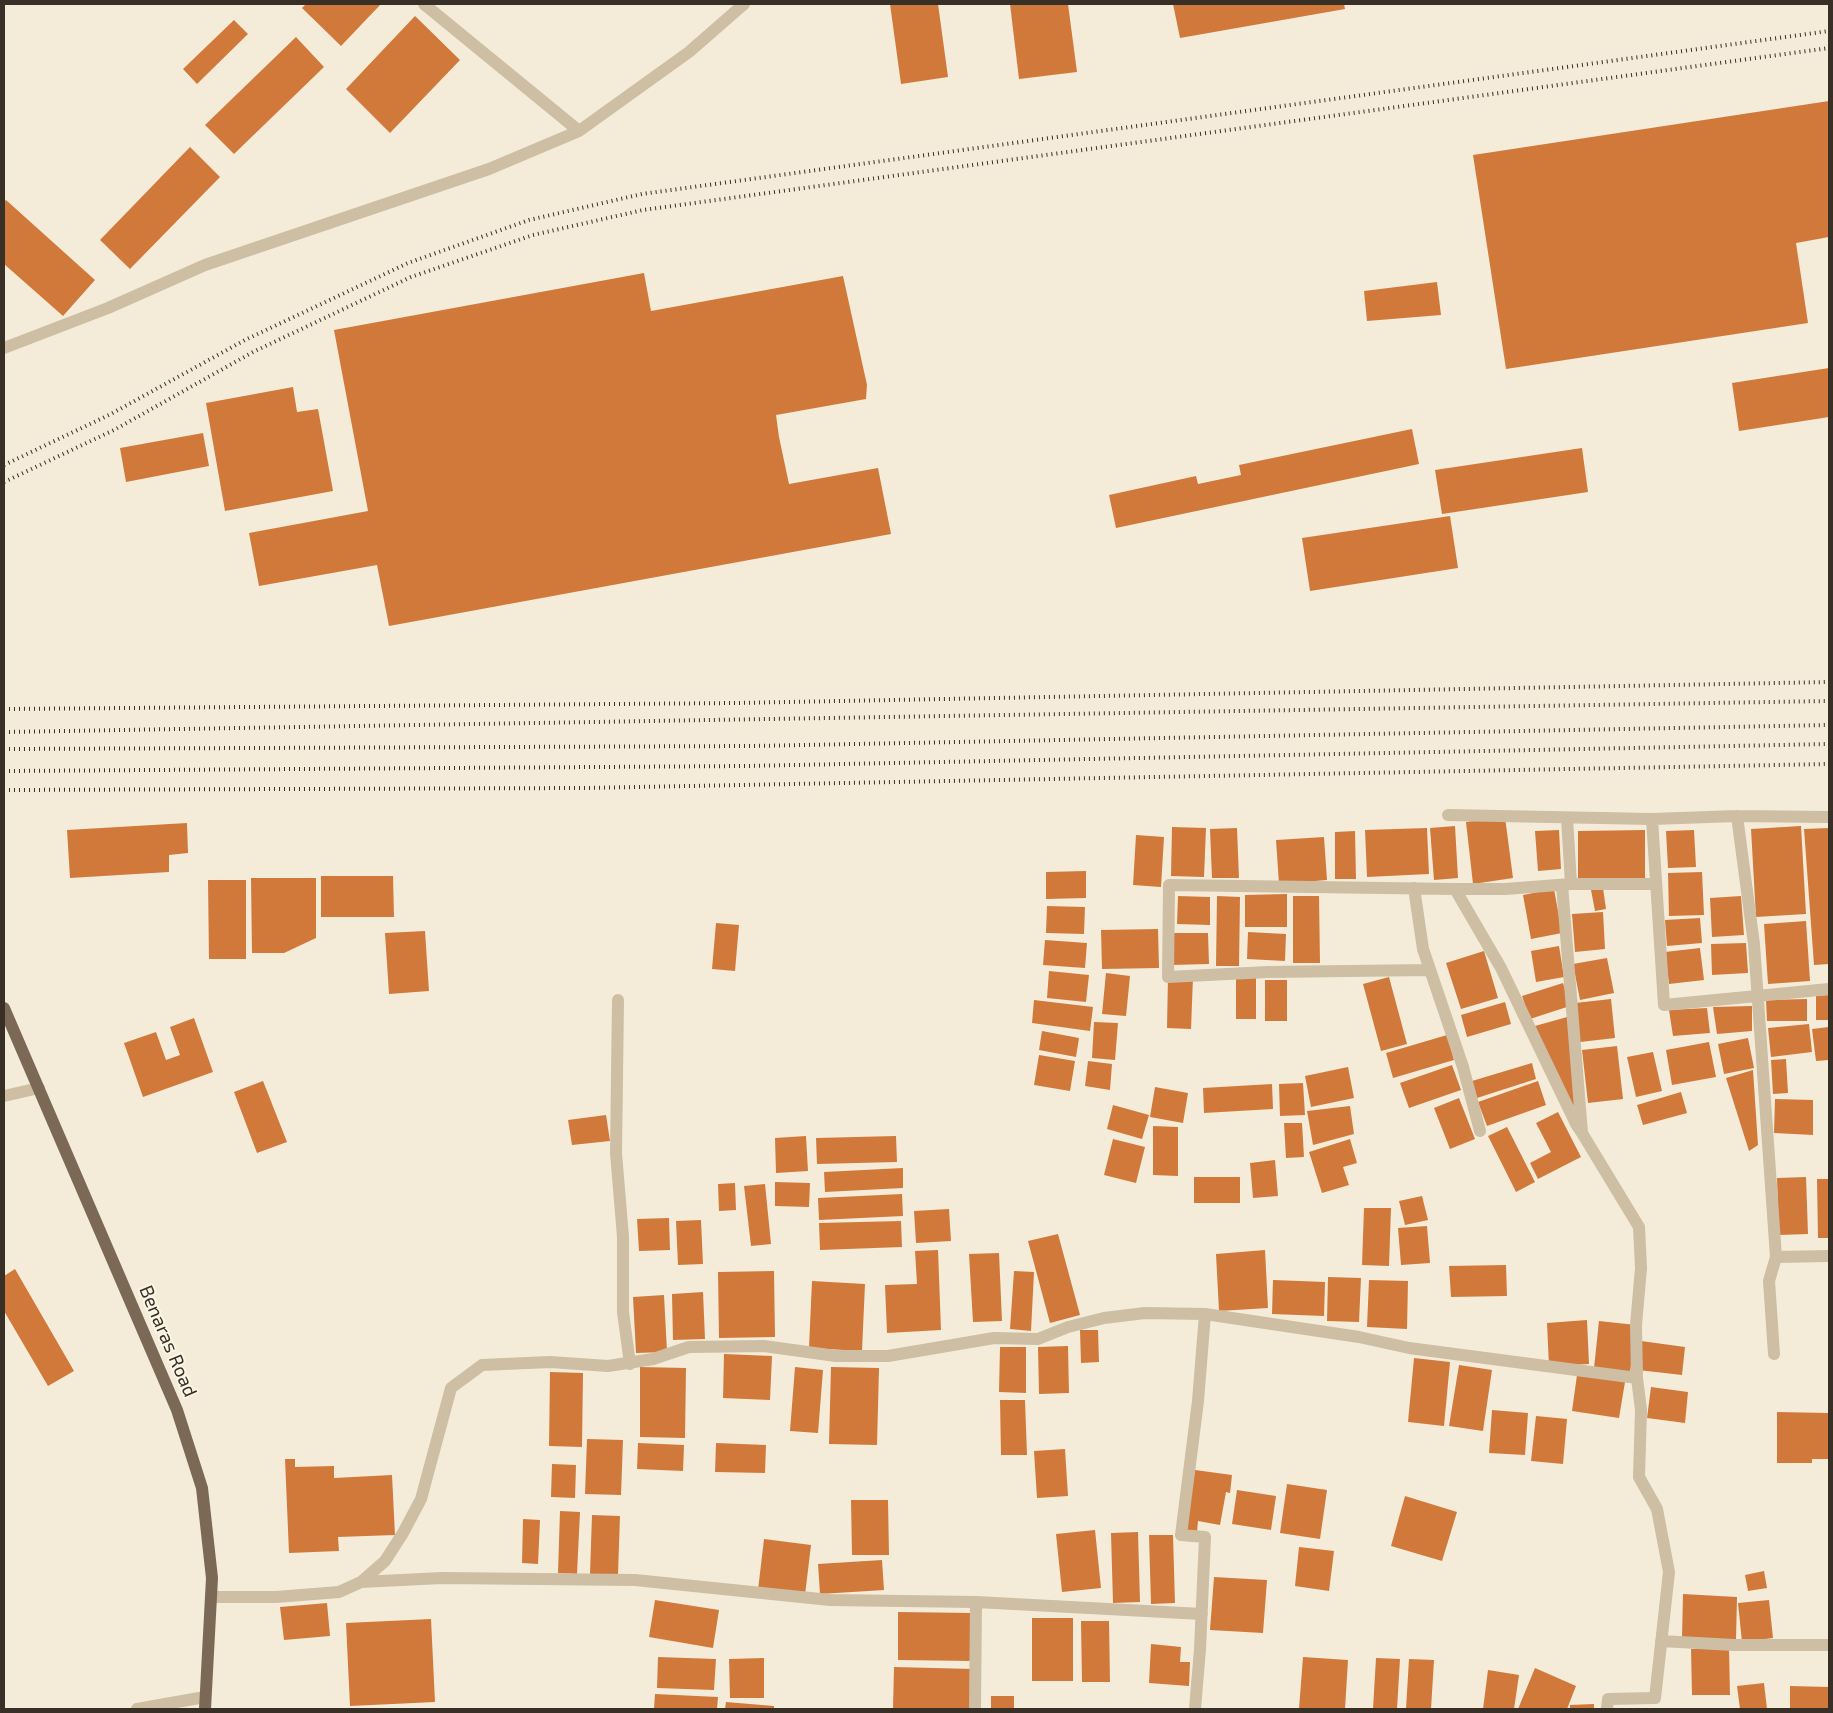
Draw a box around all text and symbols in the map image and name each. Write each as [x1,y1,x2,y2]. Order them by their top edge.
street label: Benaras Road [134,1282,202,1400]

